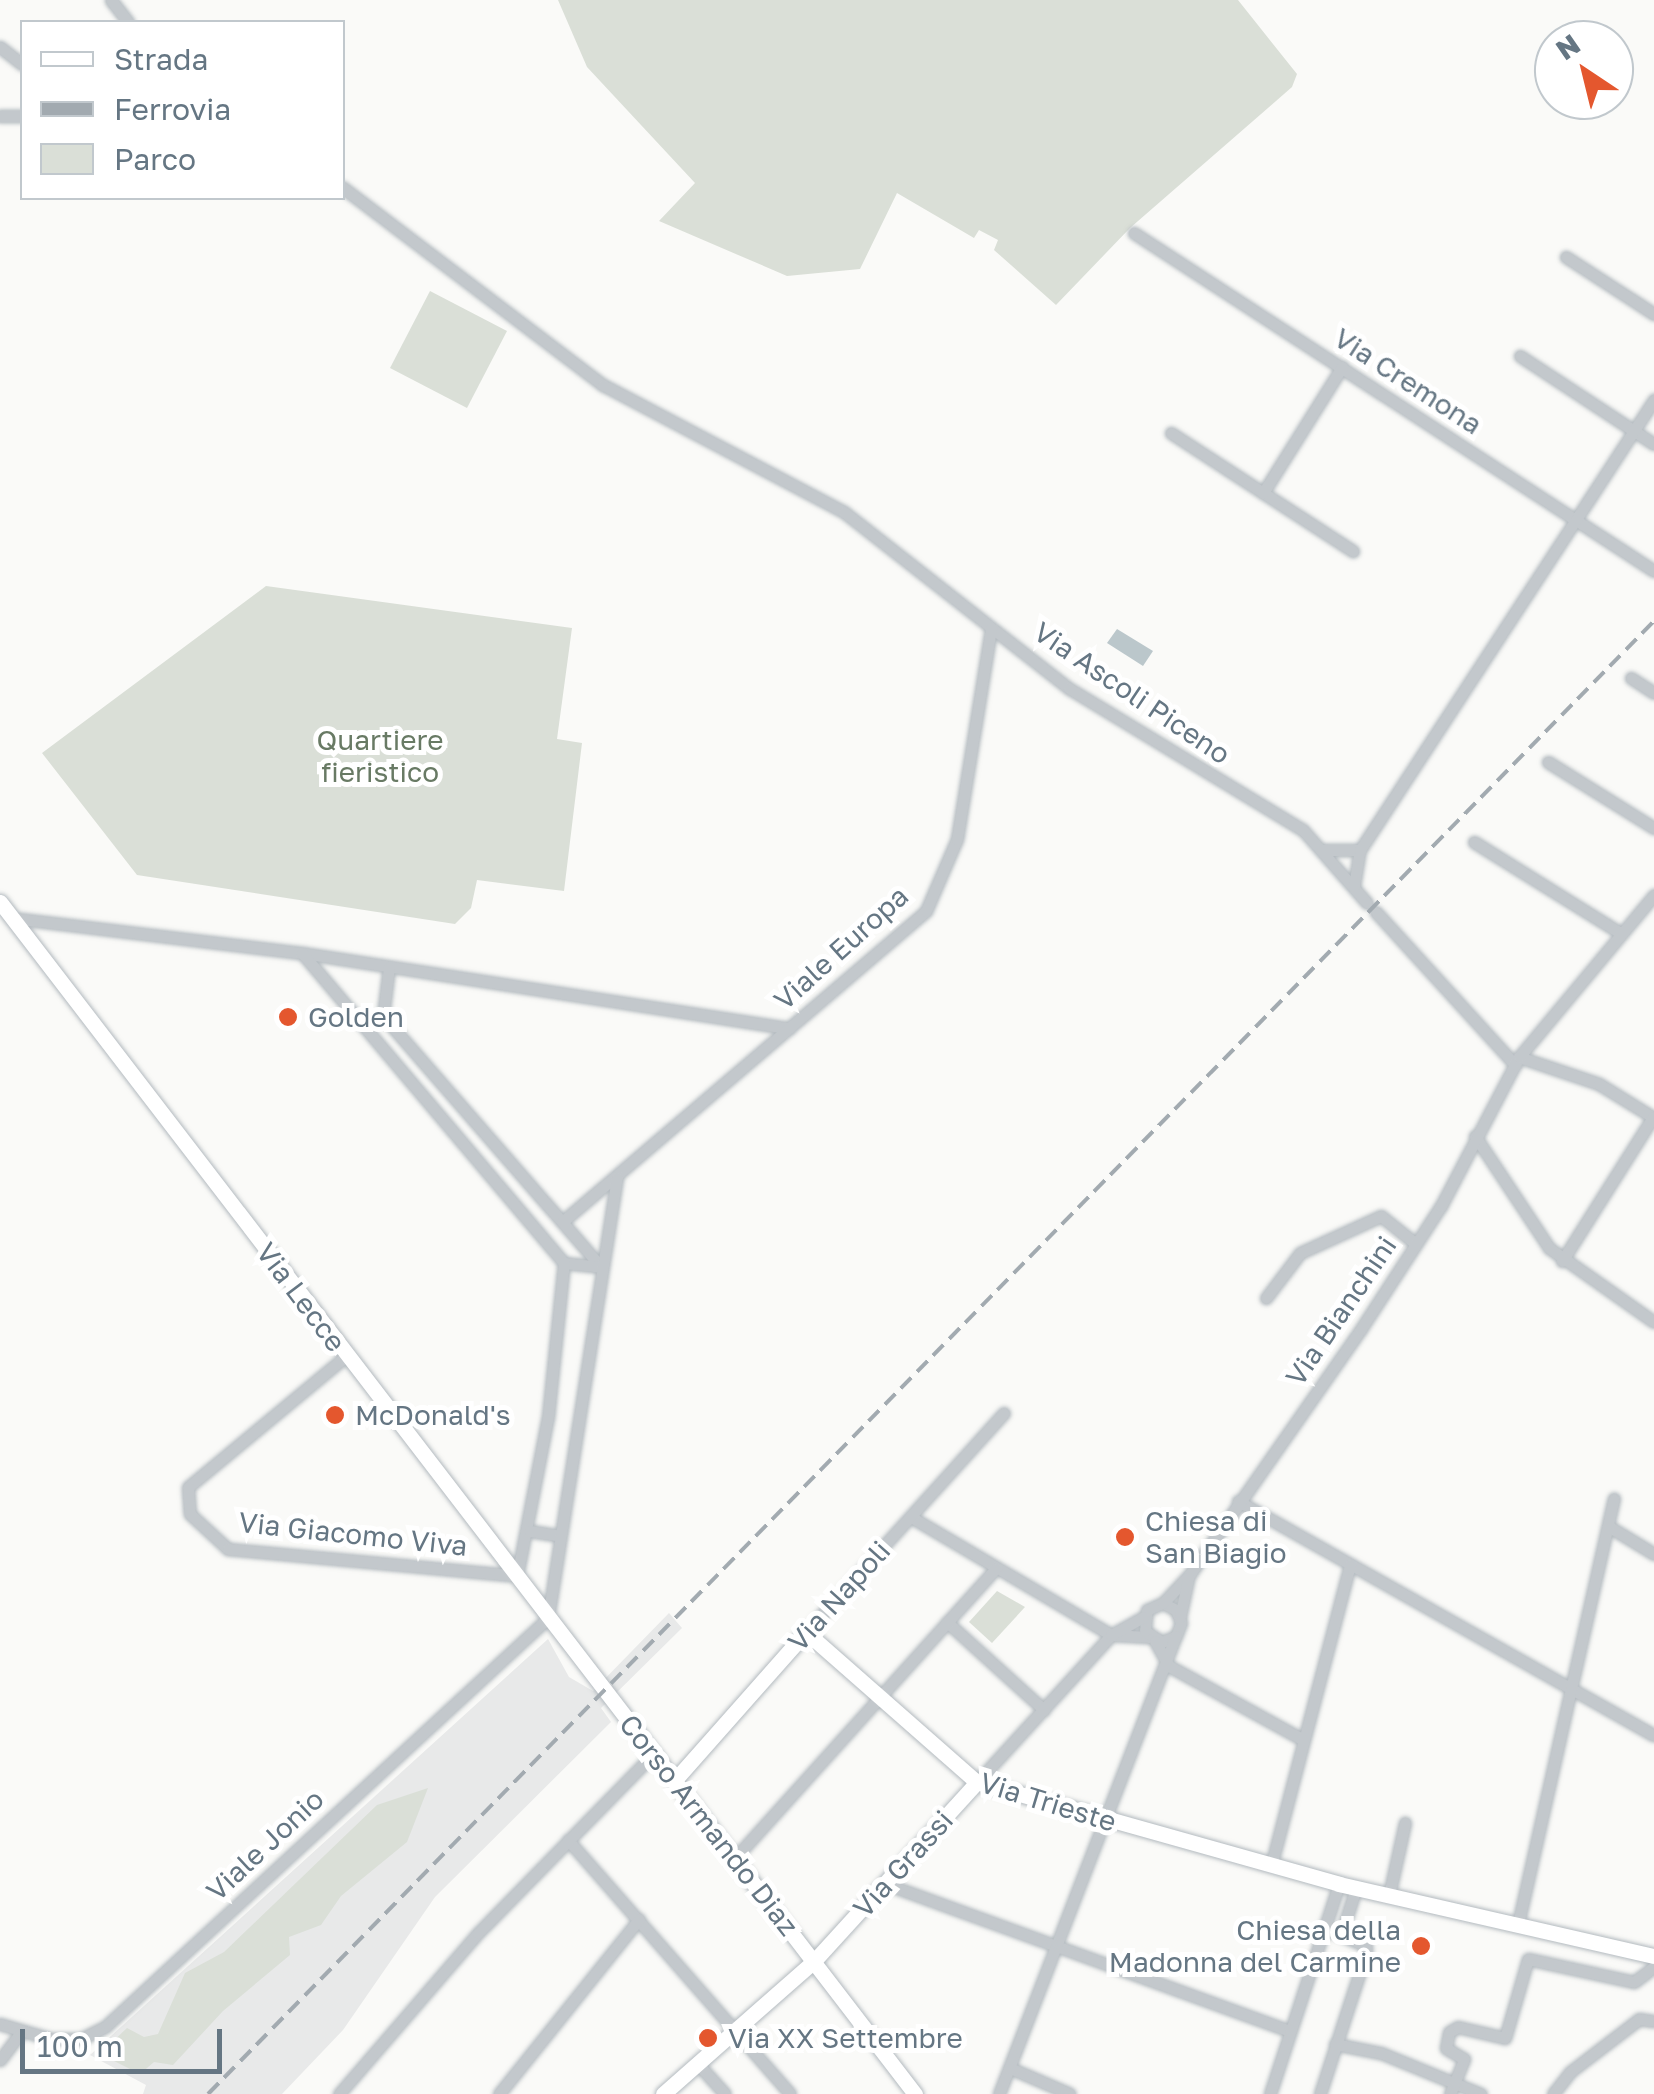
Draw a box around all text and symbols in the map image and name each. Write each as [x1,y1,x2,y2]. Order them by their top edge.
legend [20,20,345,200]
north arrow [1534,20,1634,120]
text: N [1549,27,1586,66]
text: Strada [114,41,208,77]
text: Ferrovia [114,91,231,127]
text: Parco [114,141,196,177]
street label: Via Cremona [1328,321,1488,441]
street label: Via Ascoli Piceno [1028,615,1236,771]
park label: Quartiere fieristico [317,723,443,789]
street label: Viale Europa [767,879,915,1017]
place label: Golden [308,1000,404,1034]
marker: Golden [277,1006,299,1028]
street label: Via Bianchini [1279,1230,1403,1392]
street label: Via Lecce [249,1236,353,1358]
place label: McDonald's [355,1398,511,1432]
marker: McDonald's [324,1404,346,1426]
place label: Chiesa di San Biagio [1145,1504,1287,1570]
street label: Via Giacomo Viva [237,1505,469,1563]
marker: Chiesa di San Biagio [1114,1526,1136,1548]
street label: Via Napoli [781,1534,897,1658]
street label: Corso Armando Diaz [612,1708,806,1942]
street label: Via Trieste [976,1765,1120,1839]
street label: Viale Jonio [199,1782,331,1908]
street label: Via Grassi [846,1804,960,1924]
place label: Chiesa della Madonna del Carmine [1109,1913,1401,1979]
marker: Chiesa della Madonna del Carmine [1410,1935,1432,1957]
scale bar [25,2009,228,2071]
place label: Via XX Settembre [728,2021,963,2055]
marker: Via XX Settembre [697,2027,719,2049]
text: 100 m [37,2028,123,2064]

